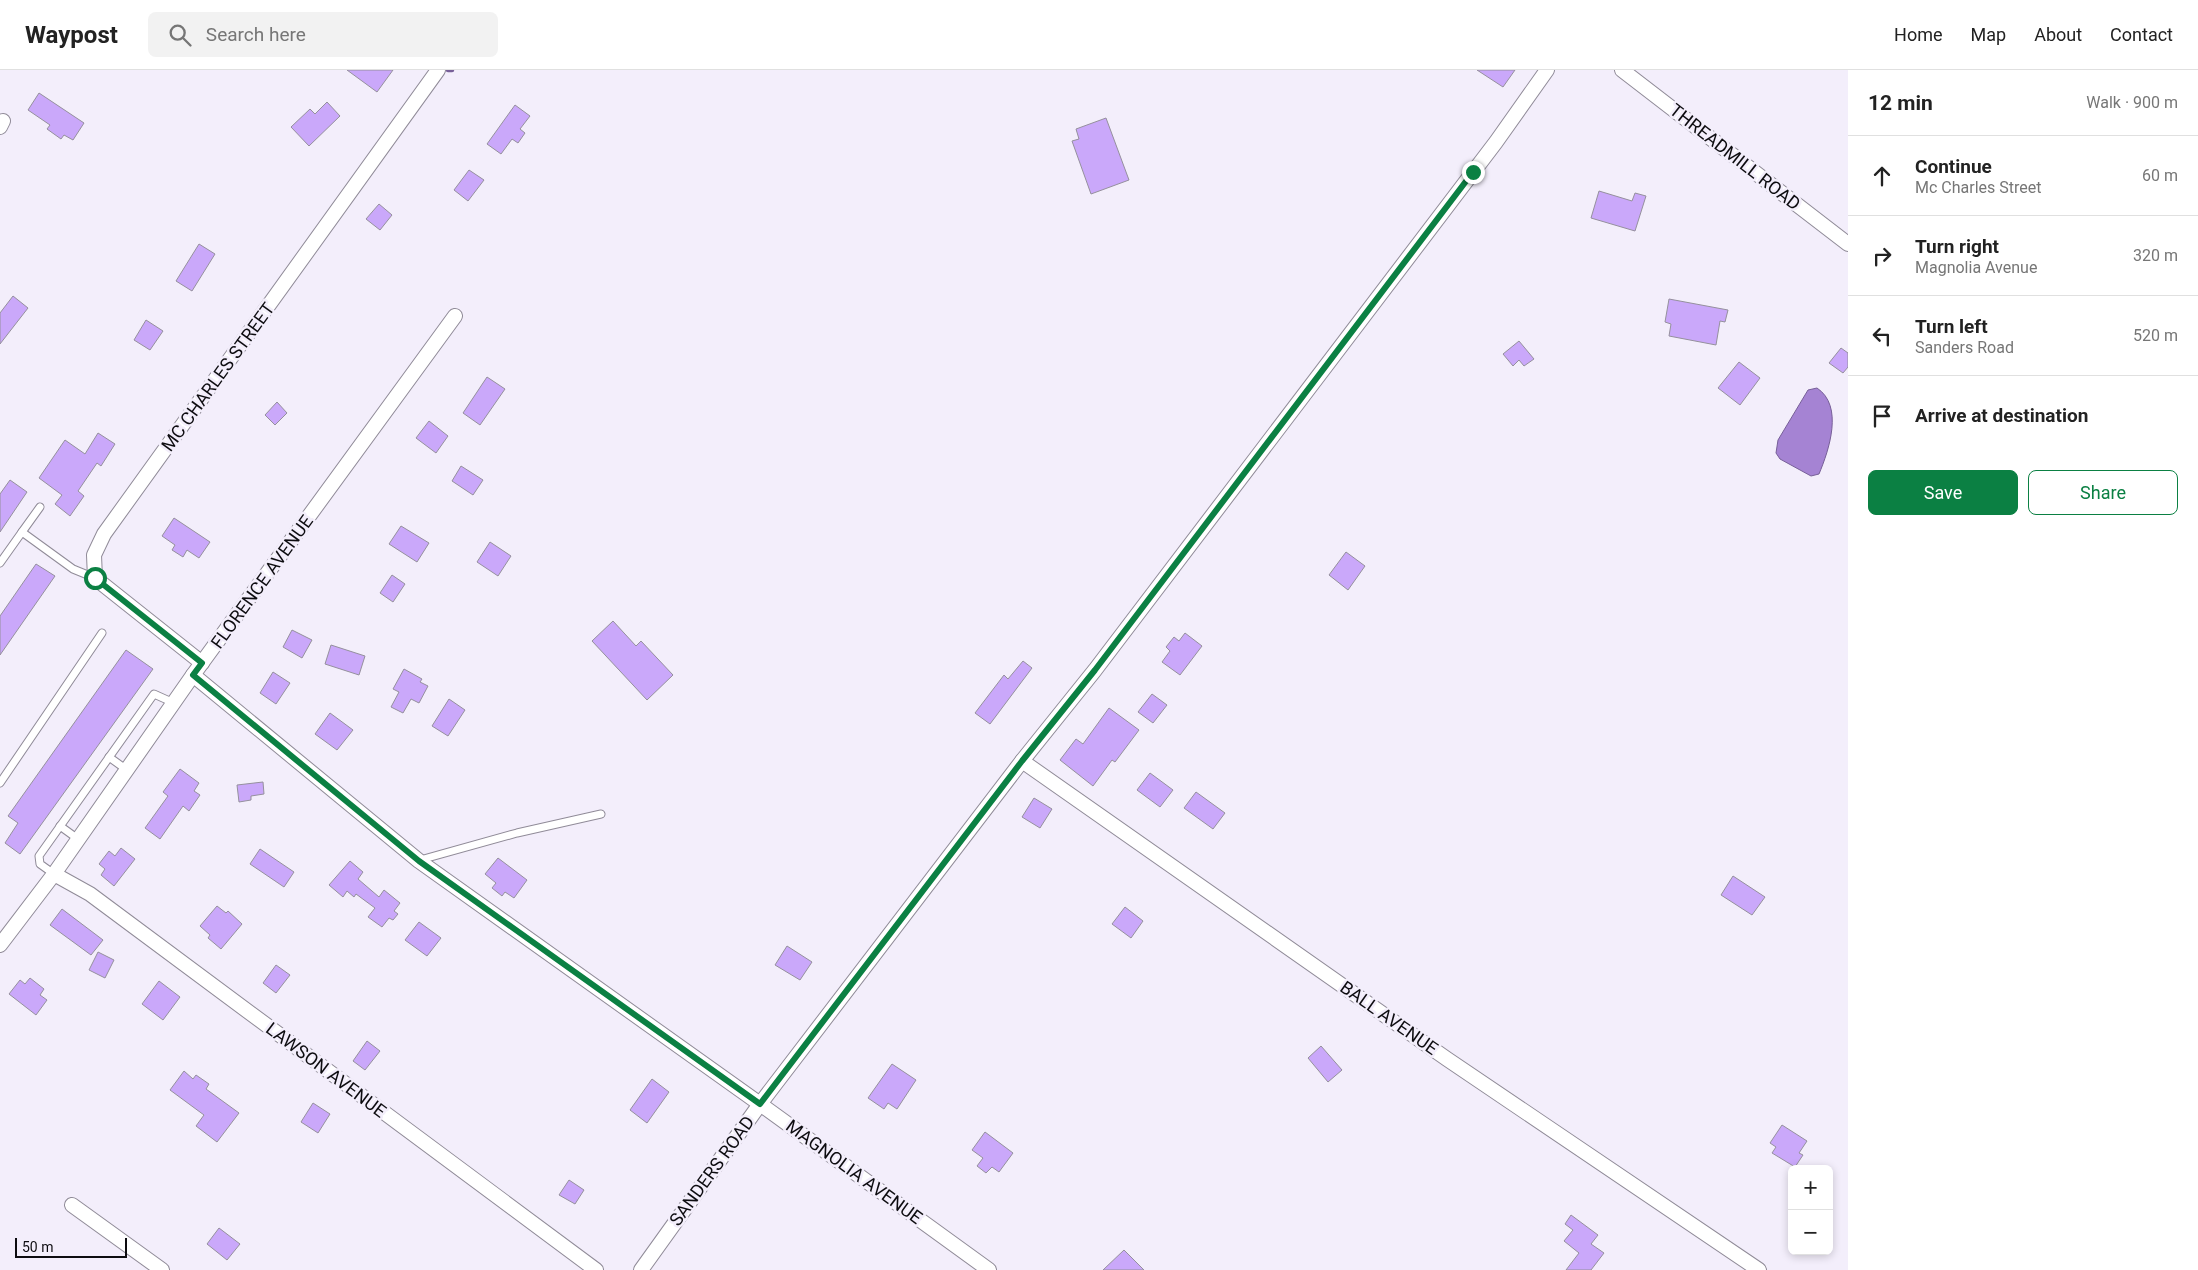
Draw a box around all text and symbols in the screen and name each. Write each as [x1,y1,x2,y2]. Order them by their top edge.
search box [148,12,498,57]
text: Waypost [25,21,118,49]
icon: search [166,21,194,49]
text: Search here [206,23,306,46]
text: Home [1894,24,1943,45]
text: Map [1971,24,2006,45]
text: About [2034,24,2082,45]
text: Contact [2110,24,2173,45]
text: 12 min [1868,91,1933,115]
text: Walk · 900 m [2086,93,2178,112]
street label: THREADMILL ROAD [1666,99,1805,214]
text: Continue [1915,155,1992,178]
route end [1462,161,1485,184]
icon: ahead [1868,162,1896,190]
text: 60 m [2142,166,2178,185]
text: Mc Charles Street [1915,178,2041,197]
text: Turn right [1915,235,1999,258]
icon: right [1868,242,1896,270]
text: 320 m [2133,246,2178,265]
text: Magnolia Avenue [1915,258,2037,277]
street label: MC CHARLES STREET [157,298,279,455]
text: Turn left [1915,315,1988,338]
icon: left [1868,322,1896,350]
text: 520 m [2133,326,2178,345]
text: Sanders Road [1915,338,2014,357]
icon: arrive [1868,402,1896,430]
text: Arrive at destination [1915,404,2088,427]
button: Save [1868,470,2018,515]
button: Share [2028,470,2178,515]
street label: FLORENCE AVENUE [206,511,317,652]
route start [84,567,107,590]
street label: BALL AVENUE [1336,976,1442,1059]
street label: LAWSON AVENUE [262,1018,390,1122]
street label: SANDERS ROAD [665,1112,758,1230]
street label: MAGNOLIA AVENUE [782,1115,927,1228]
map controls [1788,1165,1833,1255]
button: + [1788,1165,1833,1210]
button: − [1788,1210,1833,1255]
scale bar [15,1235,128,1258]
text: 50 m [22,1239,54,1255]

